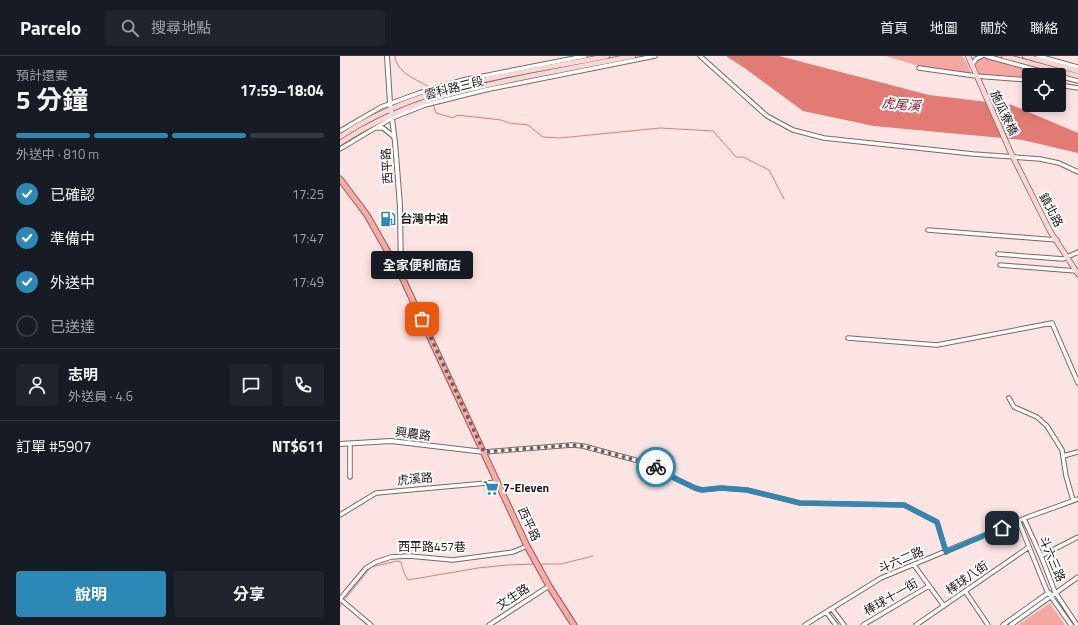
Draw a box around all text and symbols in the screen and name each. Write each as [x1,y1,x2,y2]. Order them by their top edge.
search box [105,10,385,46]
text: Parcelo [20,13,81,42]
text: 搜尋地點 [151,16,211,39]
icon: search [119,17,141,39]
text: 首頁 [880,17,908,38]
text: 地圖 [930,17,958,38]
text: 關於 [980,17,1008,38]
text: 聯絡 [1030,17,1058,38]
text: 預計還要 [16,65,68,85]
map controls [1022,68,1066,112]
button: locate [1022,68,1066,112]
street label: 雲科路三段 [422,71,485,104]
text: 17:59–18:04 [240,79,324,102]
text: 5 分鐘 [16,80,88,119]
street label: 施瓜寮橋 [986,87,1023,139]
water label: 虎尾溪 [881,92,923,116]
text: 外送中 · 810 m [16,144,99,164]
street label: 西平路 [376,147,397,185]
icon: check [16,183,38,205]
text: 已確認 [50,183,95,206]
text: 17:25 [292,184,324,204]
street label: 鎮北路 [1035,189,1068,230]
place label: 台灣中油 [400,209,448,228]
fuel station icon: 台灣中油 [379,210,397,228]
icon: check [16,227,38,249]
text: 準備中 [50,227,95,250]
text: 17:47 [292,228,324,248]
callout: 全家便利商店 [371,251,473,279]
text: 全家便利商店 [383,255,461,275]
icon: check [16,271,38,293]
text: 外送中 [50,271,95,294]
text: 17:49 [292,272,324,292]
pin [405,302,439,336]
icon: bag [411,308,433,330]
text: 已送達 [50,315,95,338]
text: 志明 [68,363,98,386]
button: person [16,364,58,406]
button: chat [230,364,272,406]
button: phone [282,364,324,406]
text: 外送員 · 4.6 [68,386,133,406]
street label: 興農路 [394,422,432,445]
text: 訂單 #5907 [16,435,91,458]
text: NT$611 [272,435,324,458]
courier [636,447,676,487]
icon: bike [645,456,667,478]
street label: 虎溪路 [396,467,434,490]
place label: 7-Eleven [503,478,549,497]
supermarket icon: 7-Eleven [482,479,500,497]
street label: 西平路 [513,503,546,544]
pin [985,511,1019,545]
icon: home [991,517,1013,539]
street label: 斗六三路 [1034,533,1071,585]
street label: 西平路457巷 [398,537,466,556]
street label: 斗六二路 [875,541,927,578]
street label: 棒球八街 [942,556,992,599]
button: 說明 [16,571,166,617]
button: 分享 [174,571,324,617]
street label: 棒球十一街 [860,573,921,620]
street label: 文生路 [492,579,533,614]

